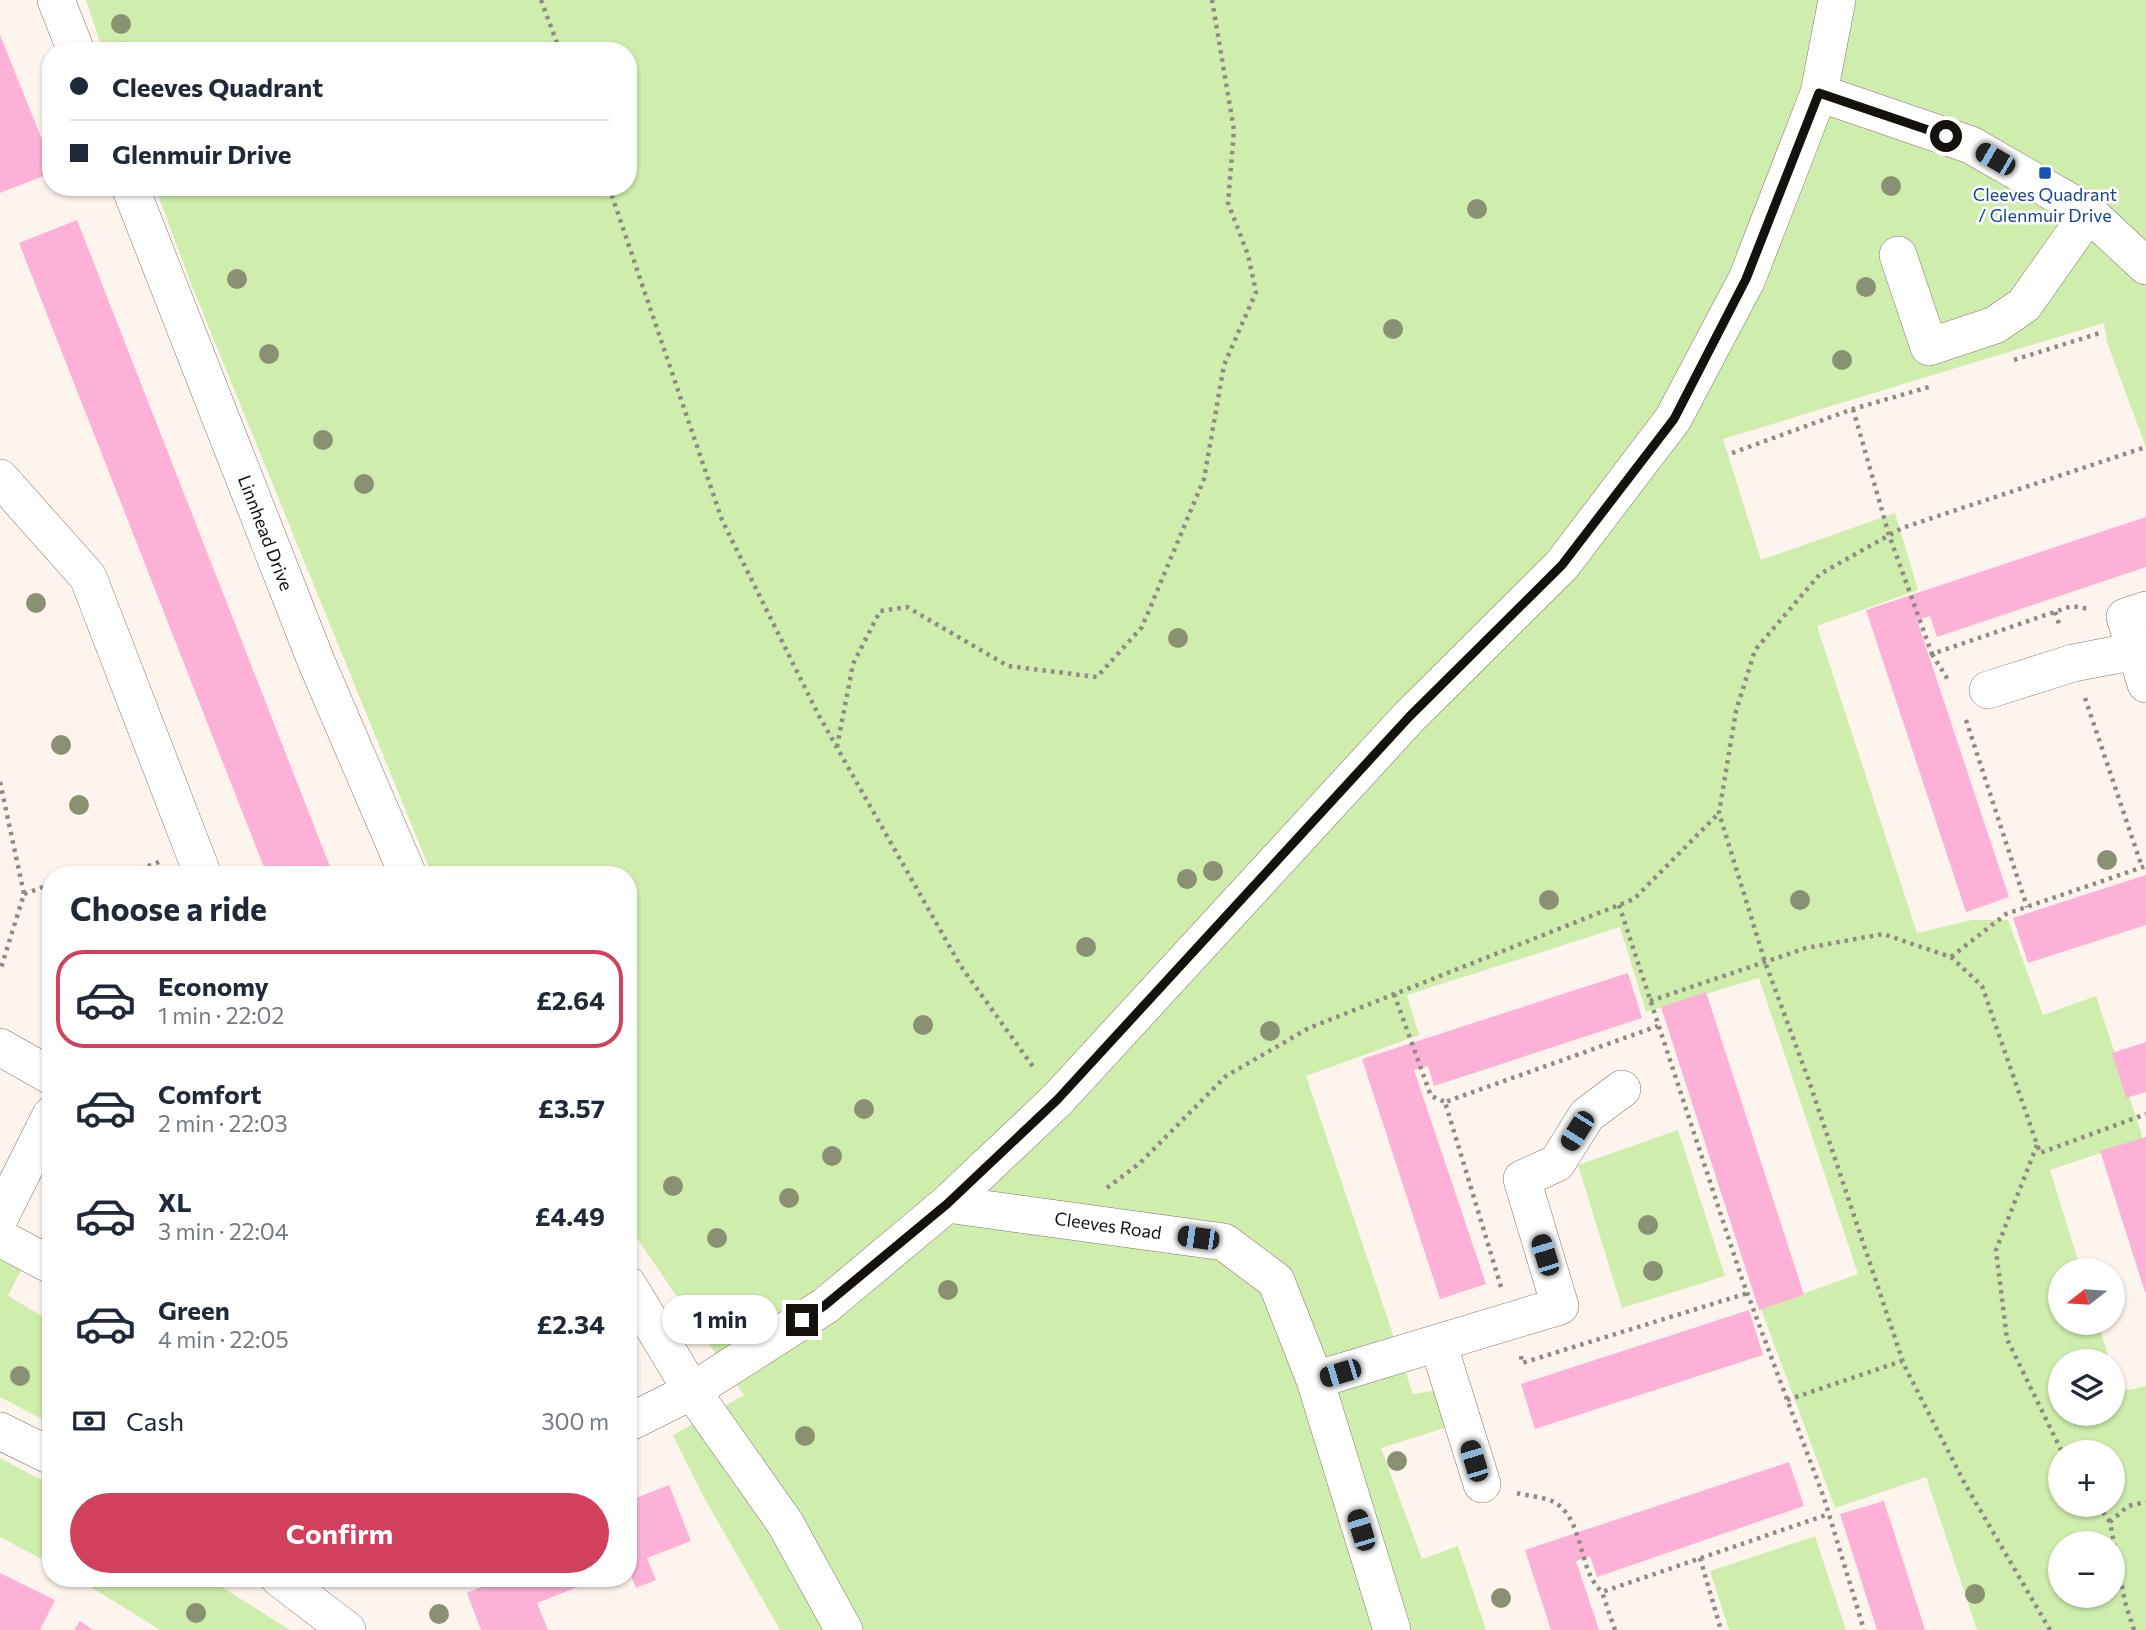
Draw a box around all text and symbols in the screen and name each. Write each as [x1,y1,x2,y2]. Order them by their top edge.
text: Cleeves Quadrant [112,71,323,102]
route start [1930,120,1962,152]
text: Glenmuir Drive [112,138,292,169]
car [1972,139,2019,179]
marker: Cleeves Quadrant / Glenmuir Drive [2037,165,2053,181]
place label: Cleeves Quadrant / Glenmuir Drive [1973,183,2117,226]
street label: Linnhead Drive [234,472,298,594]
text: Choose a ride [70,888,267,928]
icon: car [74,968,137,1031]
text: Economy [158,970,269,1001]
text: £2.64 [536,984,605,1015]
text: 1 min · 22:02 [158,1001,284,1029]
icon: car [74,1076,137,1139]
text: Comfort [158,1078,261,1109]
text: £3.57 [538,1092,605,1123]
car [1557,1108,1598,1154]
text: 2 min · 22:03 [158,1109,288,1137]
icon: car [74,1184,137,1247]
text: XL [158,1186,192,1217]
text: £4.49 [535,1200,605,1231]
street label: Cleeves Road [1053,1207,1163,1243]
text: 3 min · 22:04 [158,1217,289,1245]
car [1176,1225,1221,1251]
car [1529,1232,1562,1278]
north arrow [2048,1258,2124,1335]
map controls [2048,1258,2125,1608]
icon: car [74,1292,137,1355]
text: Green [158,1294,230,1325]
callout: 1 min [662,1296,778,1344]
route end [786,1304,818,1336]
text: 1 min [693,1305,747,1333]
text: £2.34 [536,1308,605,1339]
text: 4 min · 22:05 [158,1325,289,1353]
button: layers [2048,1349,2125,1426]
car [1317,1357,1364,1389]
icon: cash [70,1402,108,1440]
text: Cash [126,1405,184,1436]
text: 300 m [541,1407,609,1435]
car [1458,1438,1491,1484]
button: + [2048,1440,2125,1517]
button: Confirm [70,1493,609,1573]
car [1345,1507,1378,1553]
button: − [2048,1531,2125,1608]

